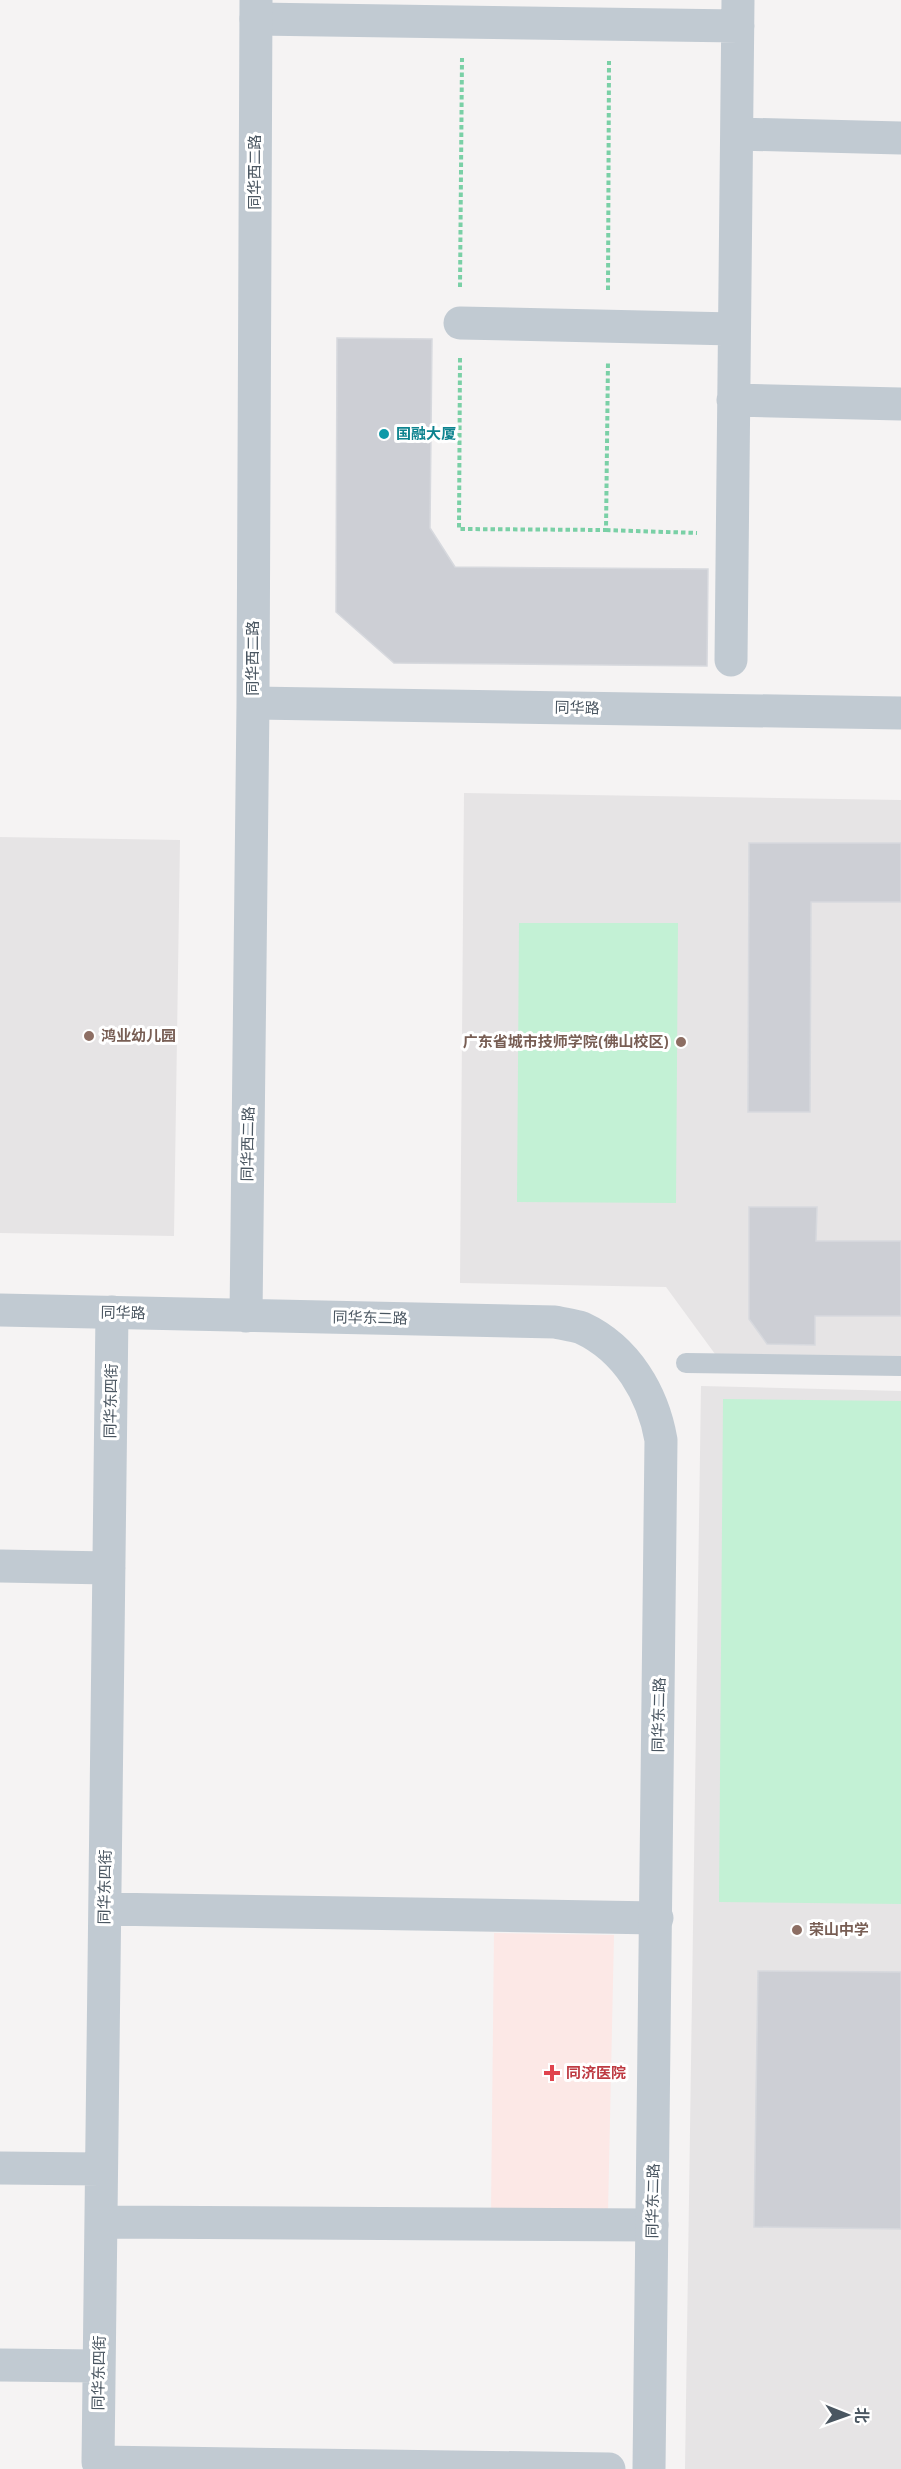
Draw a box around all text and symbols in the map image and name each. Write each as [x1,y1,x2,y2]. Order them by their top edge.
street label: 同华西二路 [246,134,266,210]
place label: 国融大厦 [396,426,456,445]
marker: 国融大厦 [377,427,391,441]
street label: 同华西二路 [244,620,264,696]
street label: 同华路 [554,699,600,719]
place label: 鸿业幼儿园 [101,1027,176,1047]
marker: 鸿业幼儿园 [82,1029,96,1043]
place label: 广东省城市技师学院(佛山校区) [463,1033,669,1053]
marker: 广东省城市技师学院(佛山校区) [674,1035,688,1049]
street label: 同华西二路 [238,1106,260,1182]
street label: 同华路 [100,1304,146,1324]
street label: 同华东二路 [332,1308,408,1330]
street label: 同华东四街 [101,1363,123,1439]
street label: 同华东二路 [649,1677,671,1753]
street label: 同华东四街 [95,1849,117,1925]
place label: 荣山中学 [809,1921,869,1941]
marker: 荣山中学 [790,1923,804,1937]
marker: 同济医院 [543,2064,561,2082]
place label: 同济医院 [566,2065,626,2084]
street label: 同华东二路 [643,2163,665,2239]
street label: 同华东四街 [89,2335,111,2411]
north arrow [817,2385,877,2445]
text: 北 [850,2407,870,2423]

